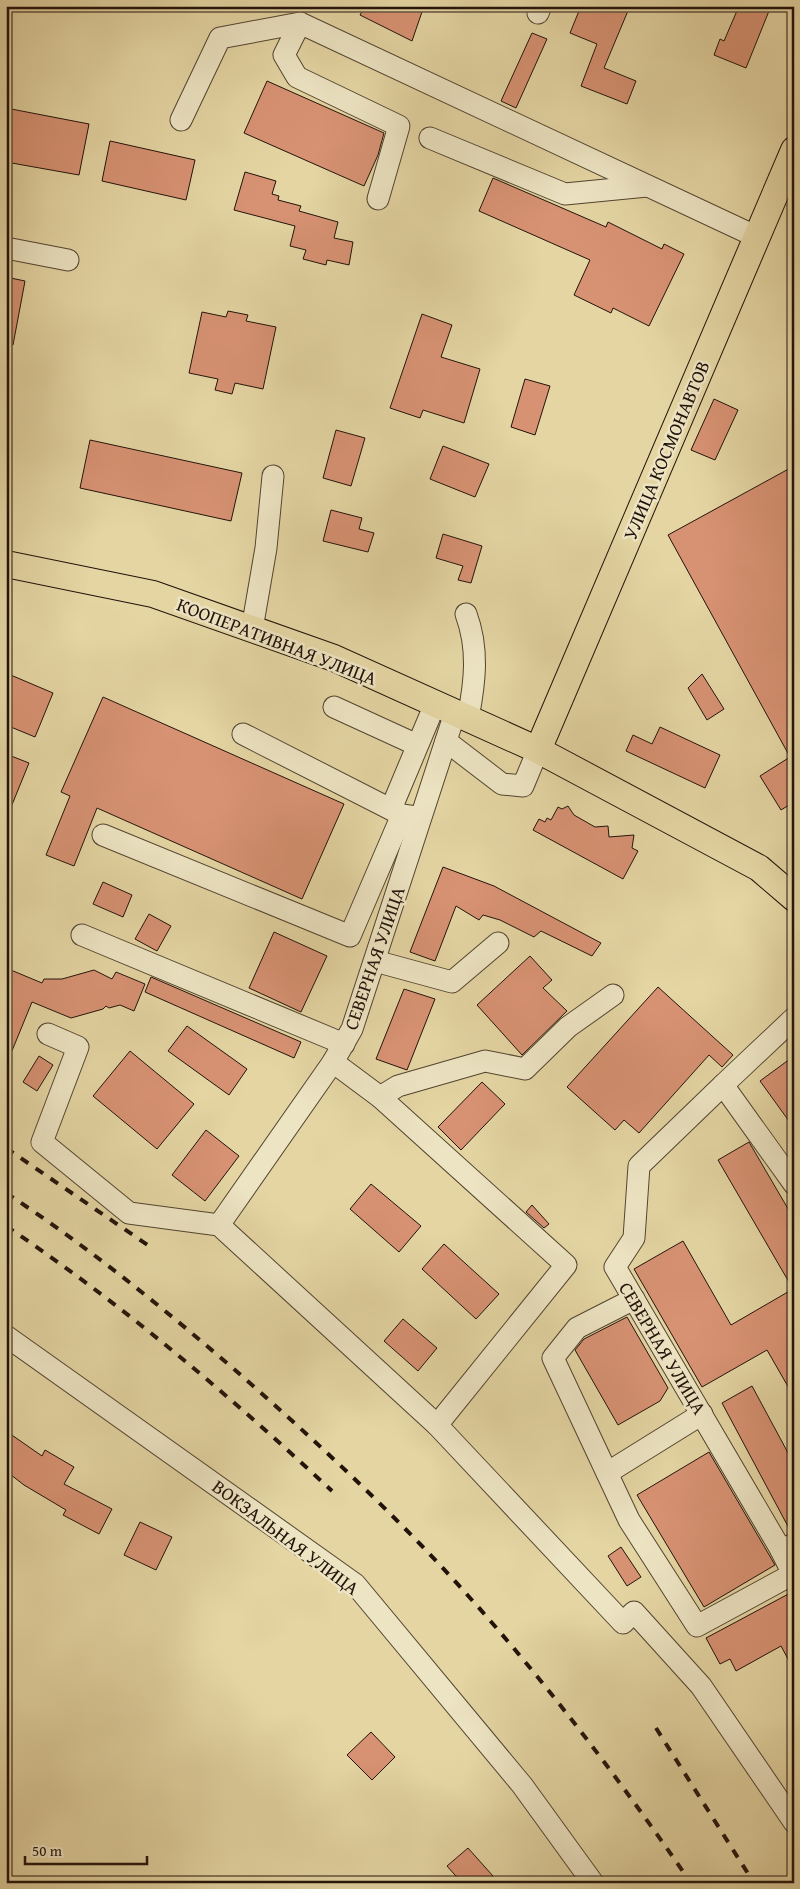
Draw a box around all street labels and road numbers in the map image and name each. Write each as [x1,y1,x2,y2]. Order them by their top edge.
street label: УЛИЦА КОСМОНАВТОВ [616,356,716,544]
street label: КООПЕРАТИВНАЯ УЛИЦА [173,590,382,692]
street label: СЕВЕРНАЯ УЛИЦА [336,882,412,1034]
street label: СЕВЕРНАЯ УЛИЦА [612,1276,714,1420]
street label: ВОКЗАЛЬНАЯ УЛИЦА [207,1472,366,1602]

